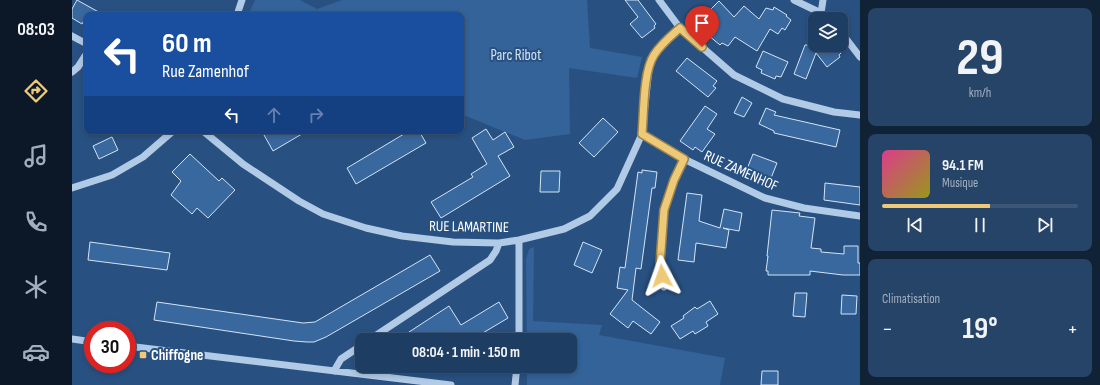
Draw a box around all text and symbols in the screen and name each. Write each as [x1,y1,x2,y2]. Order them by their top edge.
pin [685,6,719,47]
icon: arrive [691,12,713,34]
map controls [808,12,848,52]
button: layers [808,12,848,52]
text: 08:03 [17,19,55,40]
text: 60 m [162,27,211,60]
text: 29 [956,27,1004,90]
icon: left [96,28,148,80]
park label: Parc Ribot [490,46,542,65]
text: Rue Zamenhof [162,61,249,82]
icon: directions [22,77,50,105]
text: km/h [969,85,991,101]
icon: left [221,104,243,126]
icon: ahead [263,104,285,126]
icon: right [305,104,327,126]
icon: music [22,142,50,170]
street label: RUE ZAMENHOF [701,146,781,196]
text: 94.1 FM [942,156,984,175]
text: Musique [942,175,978,191]
icon: phone [22,208,50,236]
icon: previous [904,214,926,236]
icon: pause [969,214,991,236]
icon: next [1034,214,1056,236]
street label: RUE LAMARTINE [429,217,509,237]
position arrow [641,255,683,297]
icon: climate [22,273,50,301]
text: Climatisation [882,291,940,307]
text: 19° [962,311,998,347]
text: − [882,316,893,343]
text: + [1067,316,1078,343]
speed limit sign: 30 [84,321,136,373]
icon: car [22,338,50,366]
text: 08:04 · 1 min · 150 m [412,343,520,362]
place label: Chiffogne [151,346,204,365]
marker: Chiffogne [138,350,148,360]

